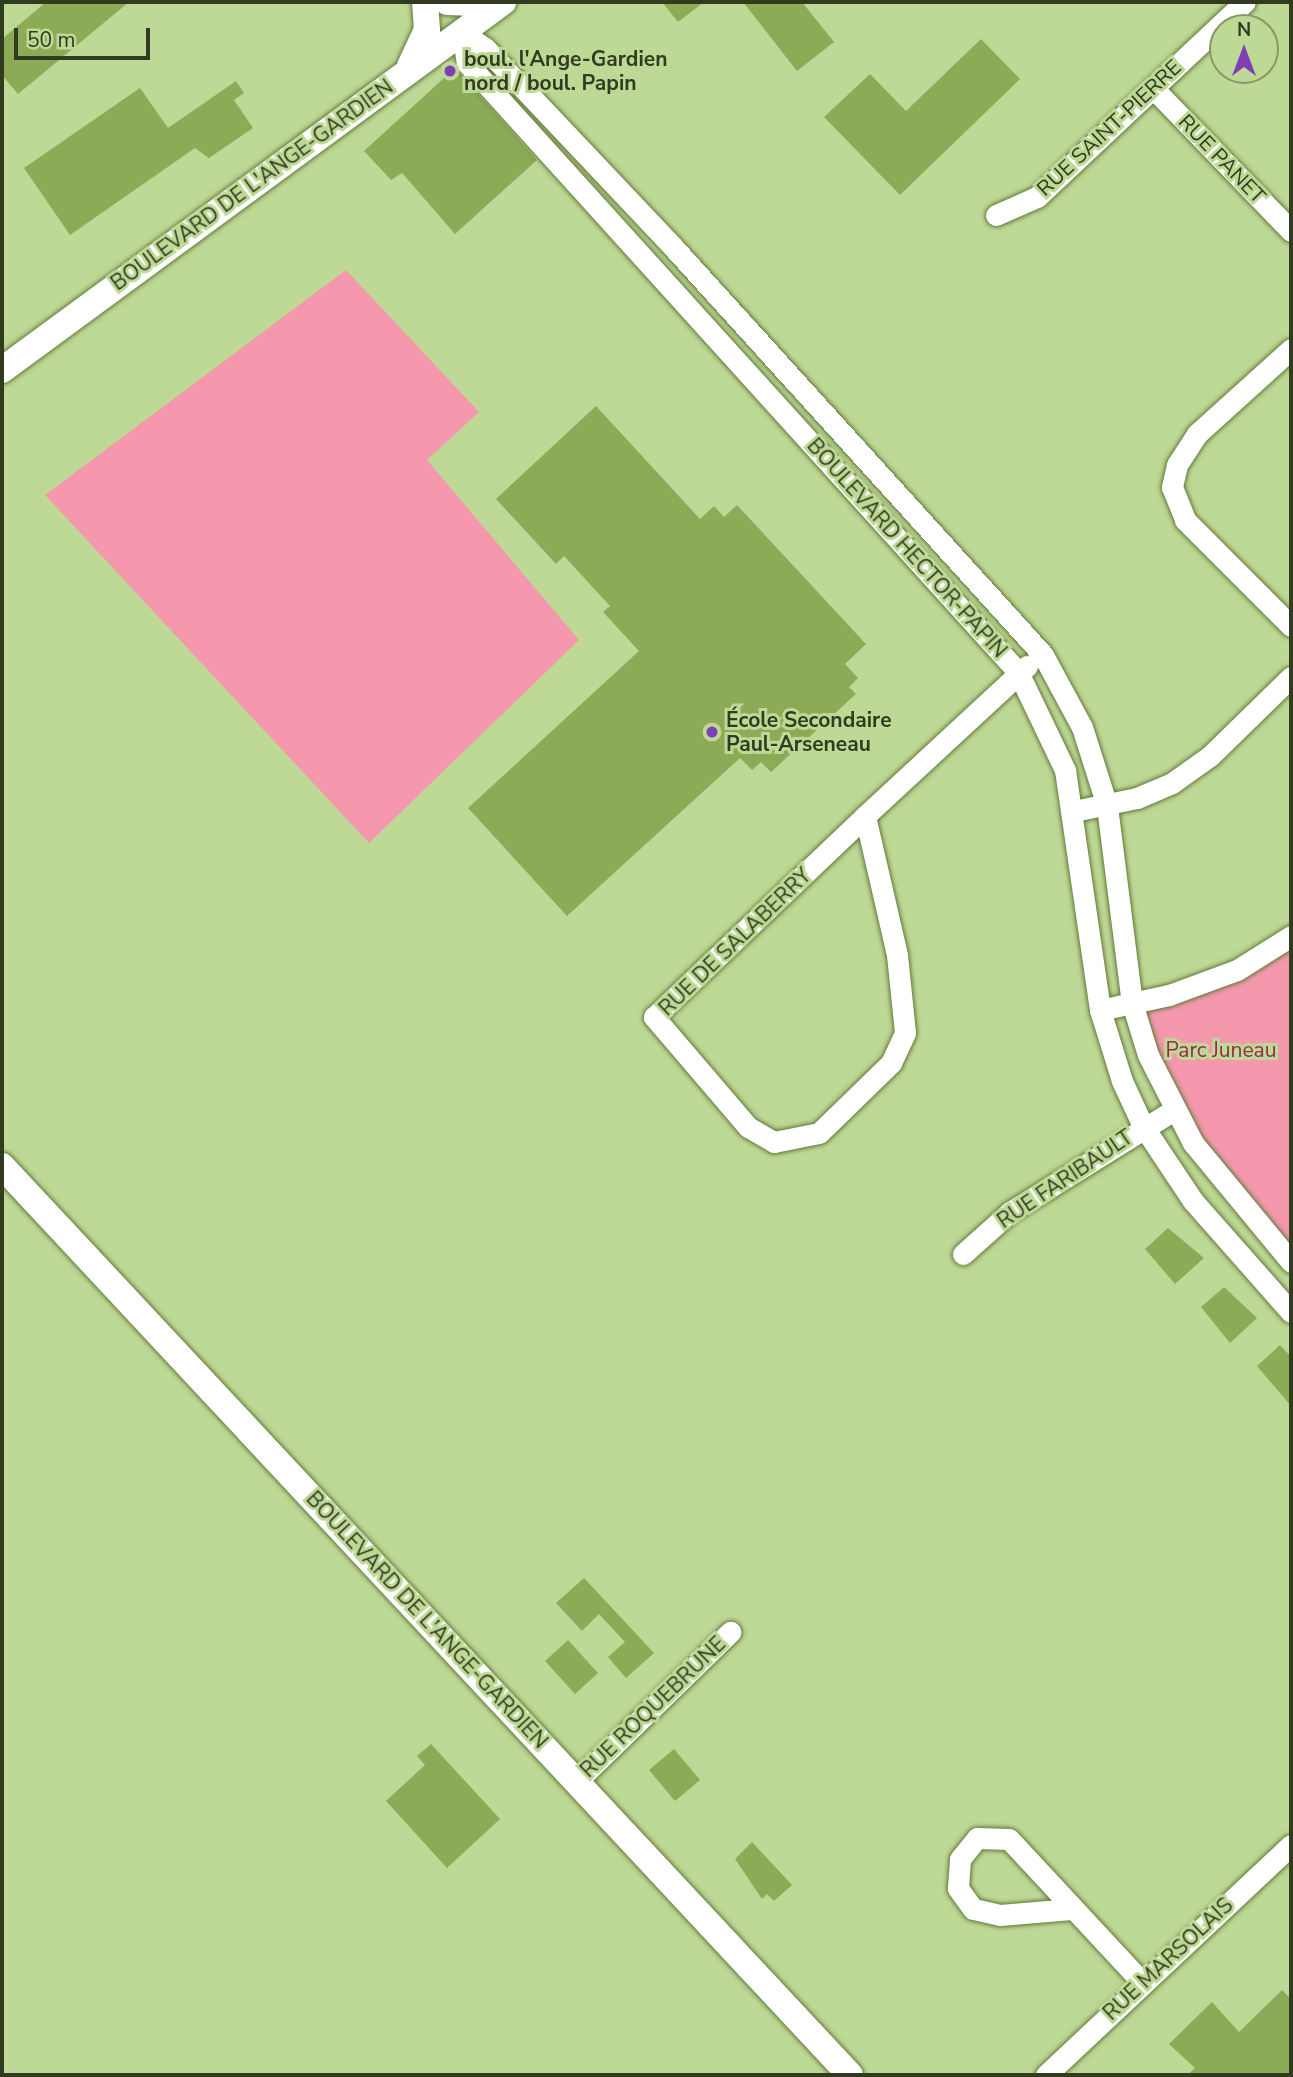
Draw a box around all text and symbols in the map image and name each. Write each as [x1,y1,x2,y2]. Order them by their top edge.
scale bar [18,14,154,58]
north arrow [1209,14,1279,84]
text: N [1237,17,1251,43]
text: 50 m [27,26,76,54]
place label: boul. l'Ange-Gardien nord / boul. Papin [464,46,667,96]
street label: RUE SAINT-PIERRE [1032,55,1186,201]
marker: boul. l'Ange-Gardien nord / boul. Papin [442,63,458,79]
street label: BOULEVARD DE L'ANGE-GARDIEN [106,74,398,296]
street label: RUE PANET [1173,109,1271,209]
street label: BOULEVARD HECTOR-PAPIN [802,433,1012,663]
place label: École Secondaire Paul-Arseneau [726,707,892,757]
marker: École Secondaire Paul-Arseneau [704,724,720,740]
street label: RUE DE SALABERRY [654,863,816,1021]
park label: Parc Juneau [1165,1037,1277,1063]
street label: RUE FARIBAULT [992,1124,1138,1234]
street label: BOULEVARD DE L'ANGE-GARDIEN [301,1486,553,1754]
street label: RUE ROQUEBRUNE [575,1631,731,1783]
street label: RUE MARSOLAIS [1098,1893,1238,2025]

